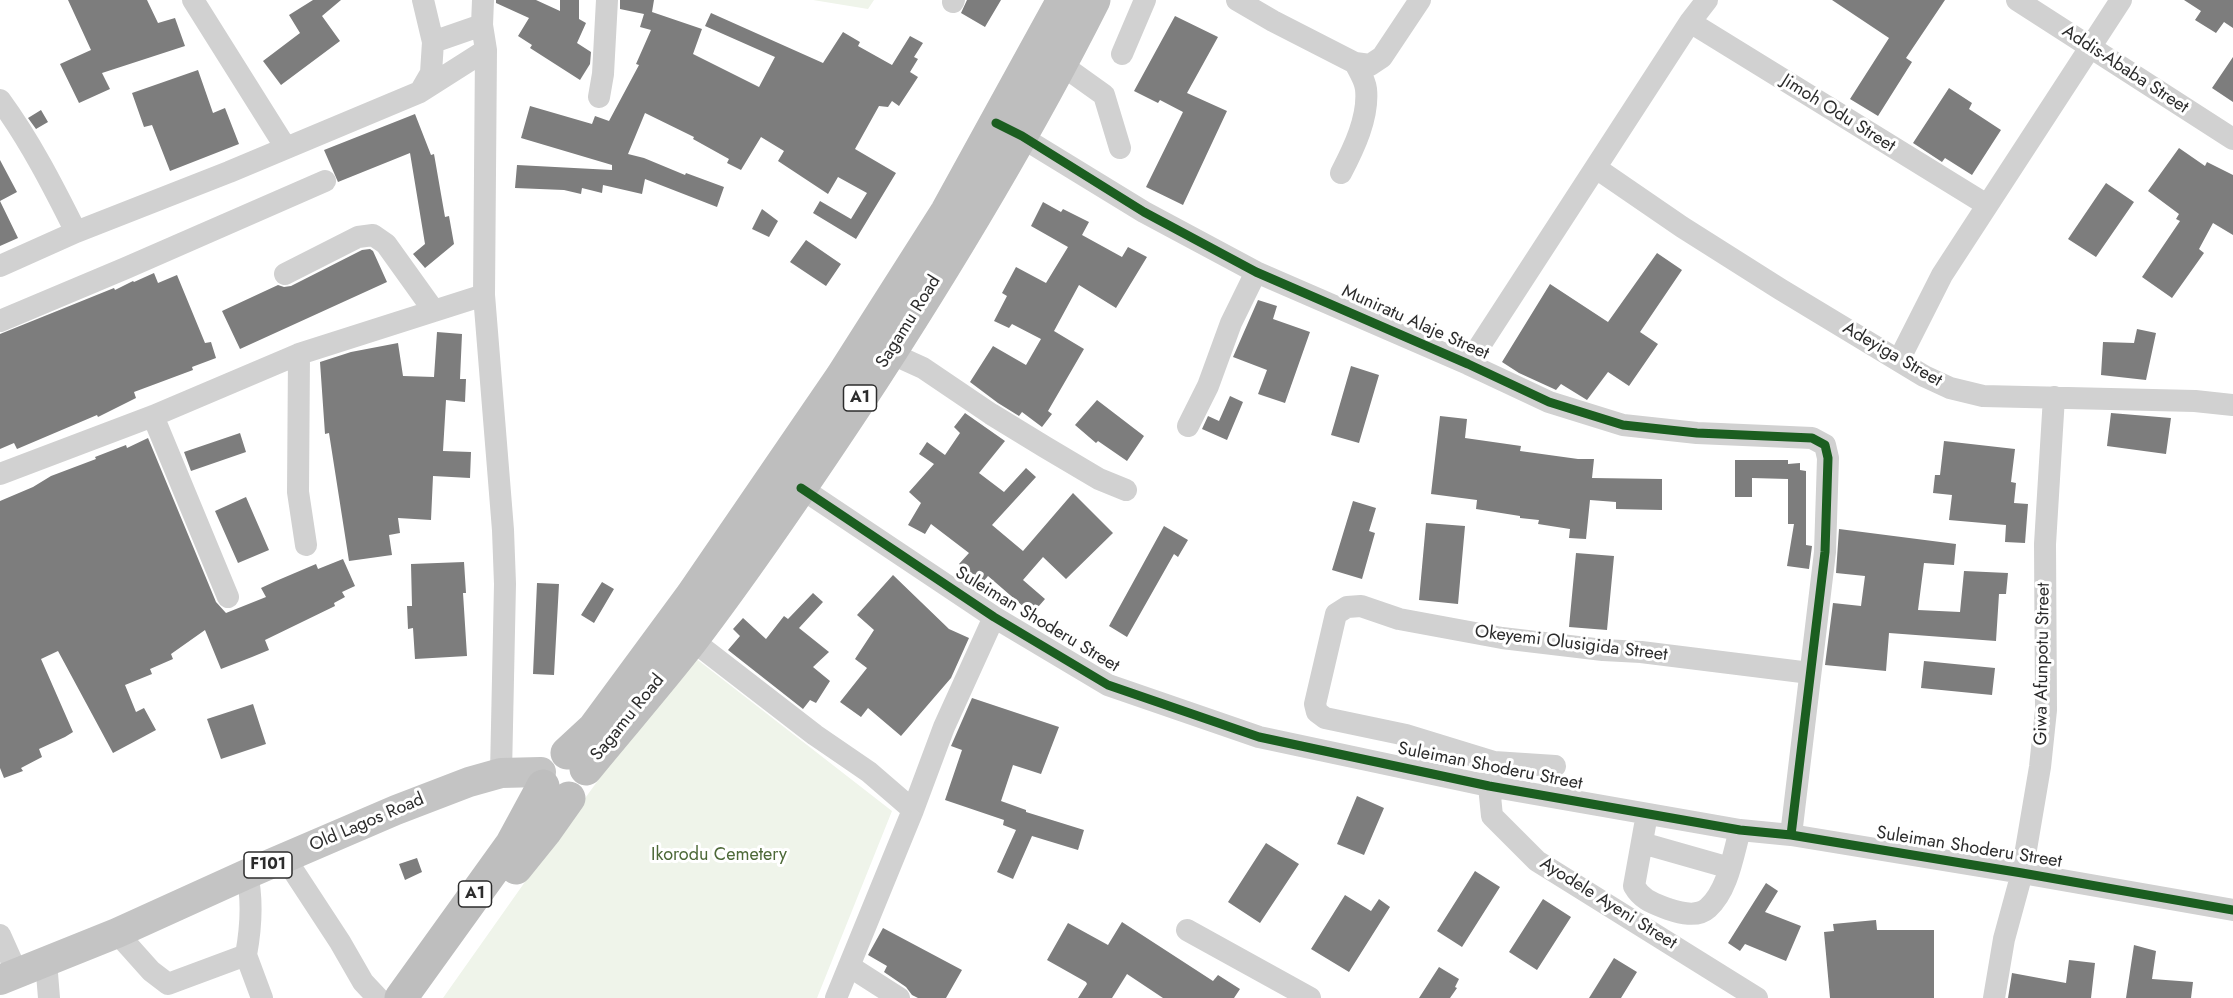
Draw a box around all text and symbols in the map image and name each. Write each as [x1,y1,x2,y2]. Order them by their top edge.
street label: Addis-Ababa Street [2058,21,2192,119]
street label: Jimoh Odu Street [1777,70,1899,158]
street label: Sagamu Road [872,272,946,372]
street label: Muniratu Alaje Street [1338,281,1492,365]
street label: Adeyiga Street [1839,318,1945,392]
road number: A1 [844,385,876,411]
street label: Suleiman Shoderu Street [951,562,1123,678]
street label: Giwa Afunpotu Street [2031,582,2055,746]
street label: Okeyemi Olusigida Street [1473,621,1669,667]
street label: Sagamu Road [587,670,669,766]
street label: Suleiman Shoderu Street [1396,739,1584,795]
street label: Old Lagos Road [306,789,428,857]
street label: Suleiman Shoderu Street [1875,823,2063,873]
park label: Ikorodu Cemetery [651,845,787,867]
road number: F101 [244,852,292,878]
street label: Ayodele Ayeni Street [1536,853,1680,955]
road number: A1 [458,881,492,907]

